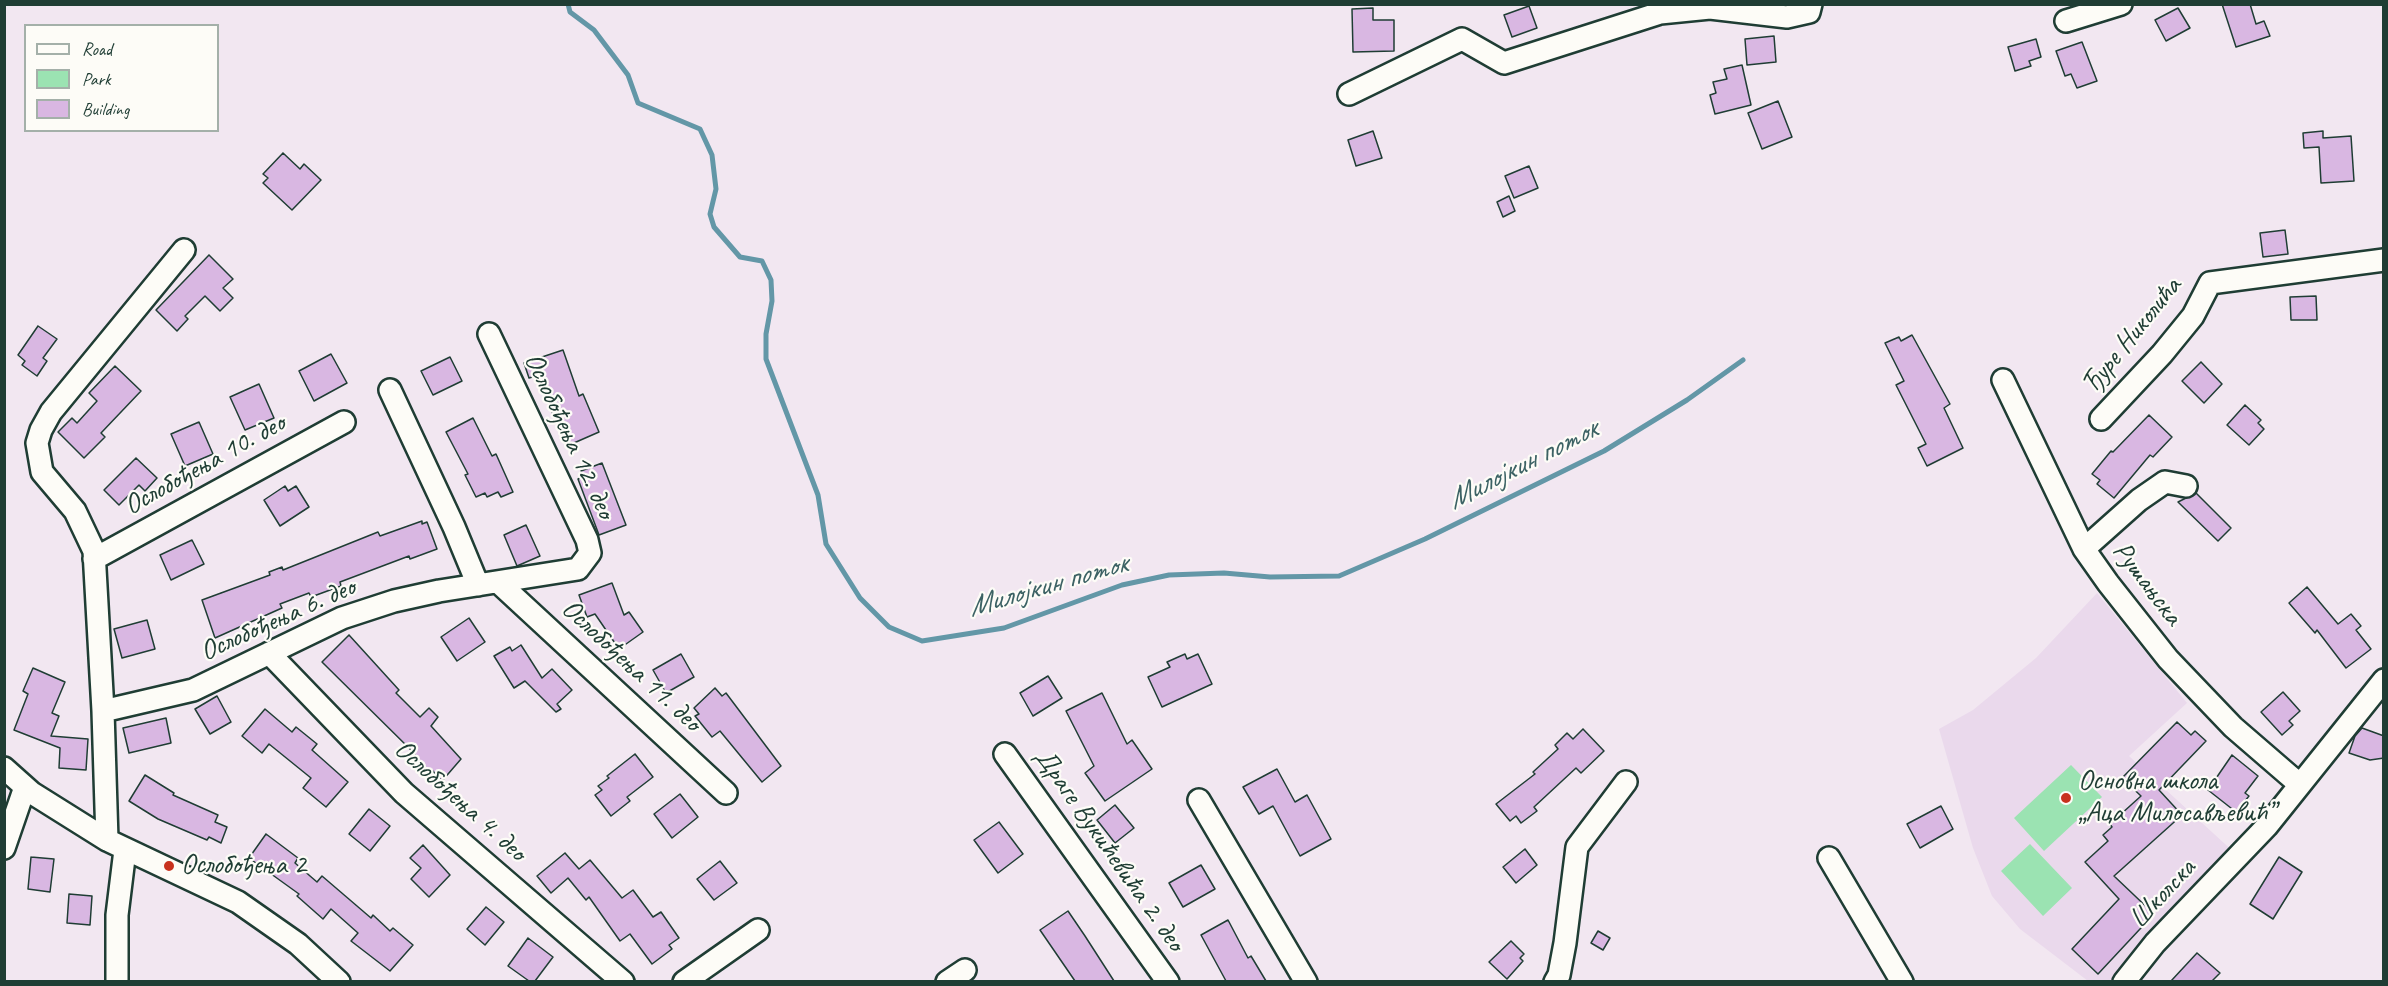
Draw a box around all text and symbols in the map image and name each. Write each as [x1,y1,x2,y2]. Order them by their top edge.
legend [24,24,219,132]
text: Road [82,38,112,60]
text: Park [82,68,111,90]
text: Building [82,98,129,120]
street label: Ђуре Николића [2075,271,2189,401]
street label: Ослобођења 12. део [516,348,622,524]
street label: Ослобођења 10. део [119,407,291,523]
water label: Милојкин поток [1442,412,1604,518]
street label: Рушањска [2105,536,2189,632]
water label: Милојкин поток [964,546,1132,626]
street label: Ослобођења 6. део [195,571,361,669]
street label: Ослобођења 11. део [554,593,708,739]
street label: Ослобођења 4. део [387,733,533,869]
street label: Драге Вукићевића 2. део [1026,742,1192,958]
place label: Основна школа „Аца Милосављевић” [2078,765,2274,831]
marker: Основна школа „Аца Милосављевић” [2059,791,2073,805]
place label: Ослобођења 2 [181,849,306,883]
street label: Школска [2123,852,2203,936]
marker: Ослобођења 2 [162,859,176,873]

